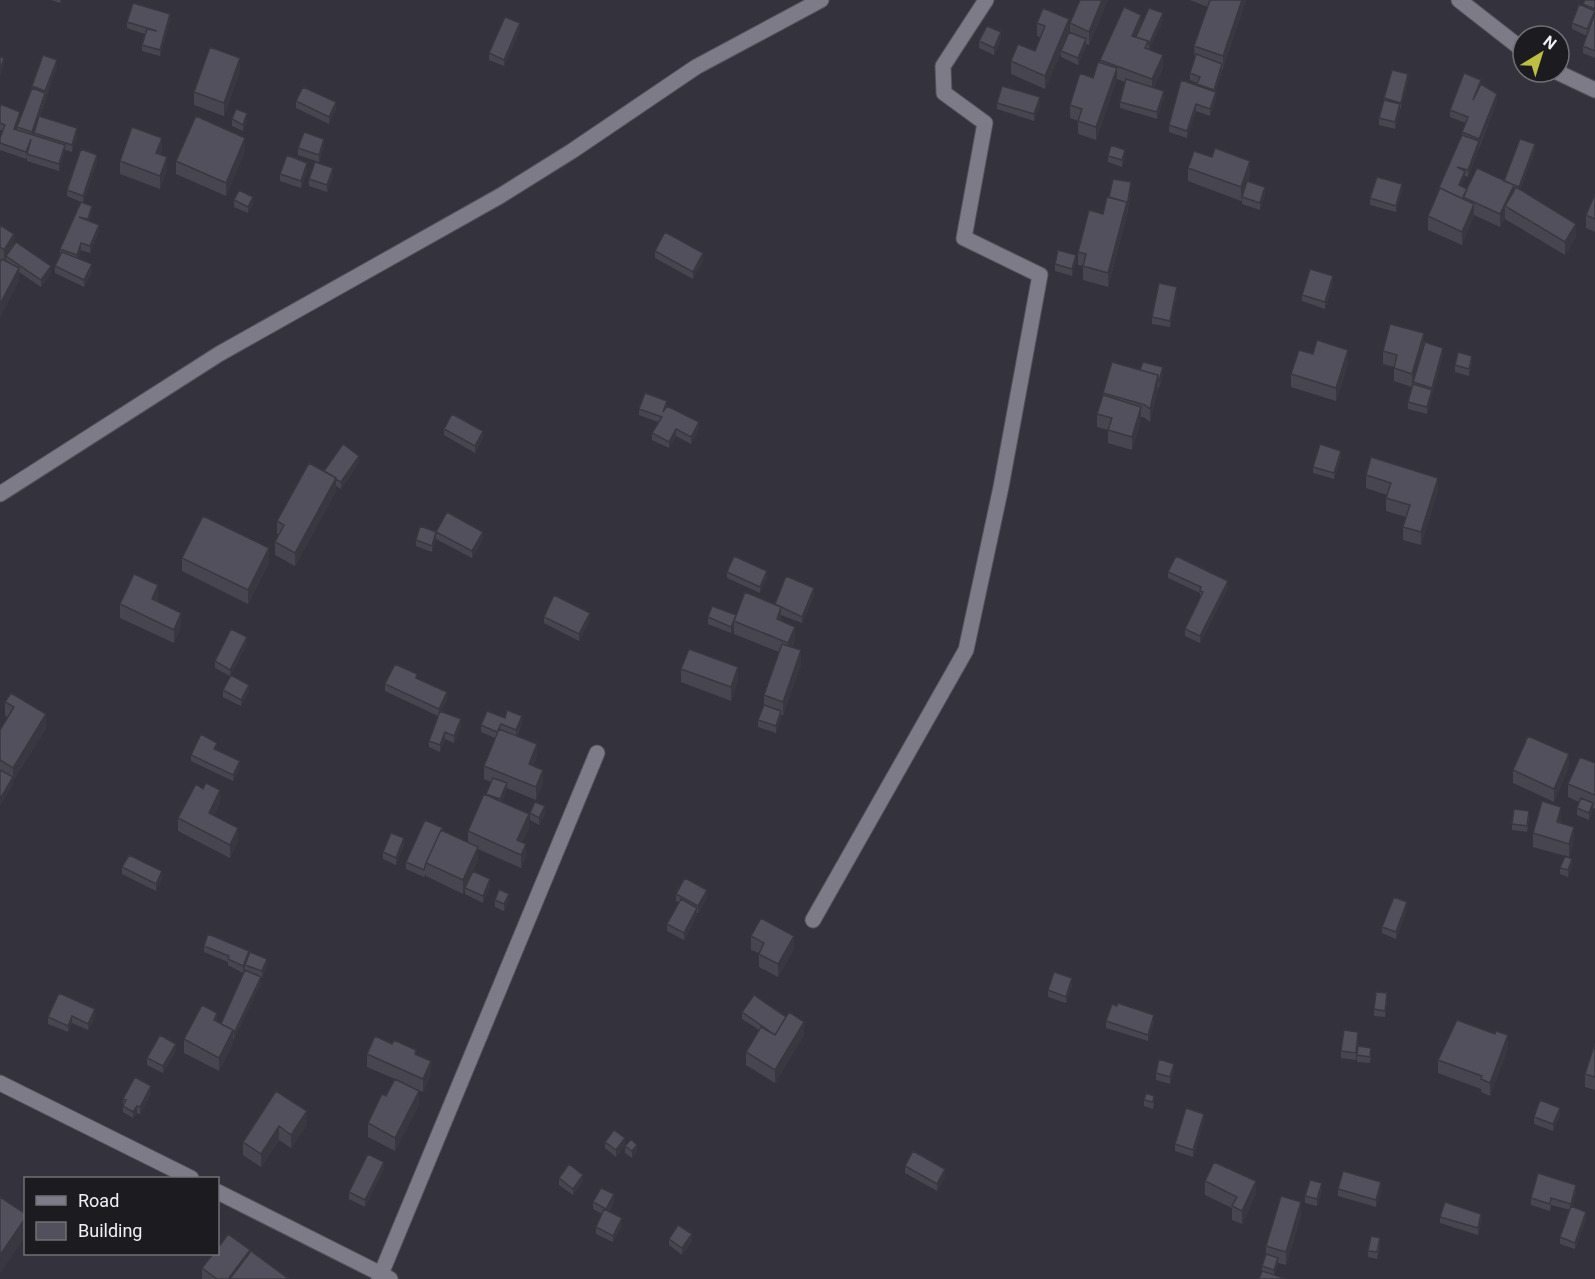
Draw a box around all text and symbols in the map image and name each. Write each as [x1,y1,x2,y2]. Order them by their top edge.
north arrow [1511,24,1571,84]
text: N [1540,32,1560,54]
legend [24,1177,219,1255]
text: Road [78,1190,119,1211]
text: Building [78,1220,142,1241]

